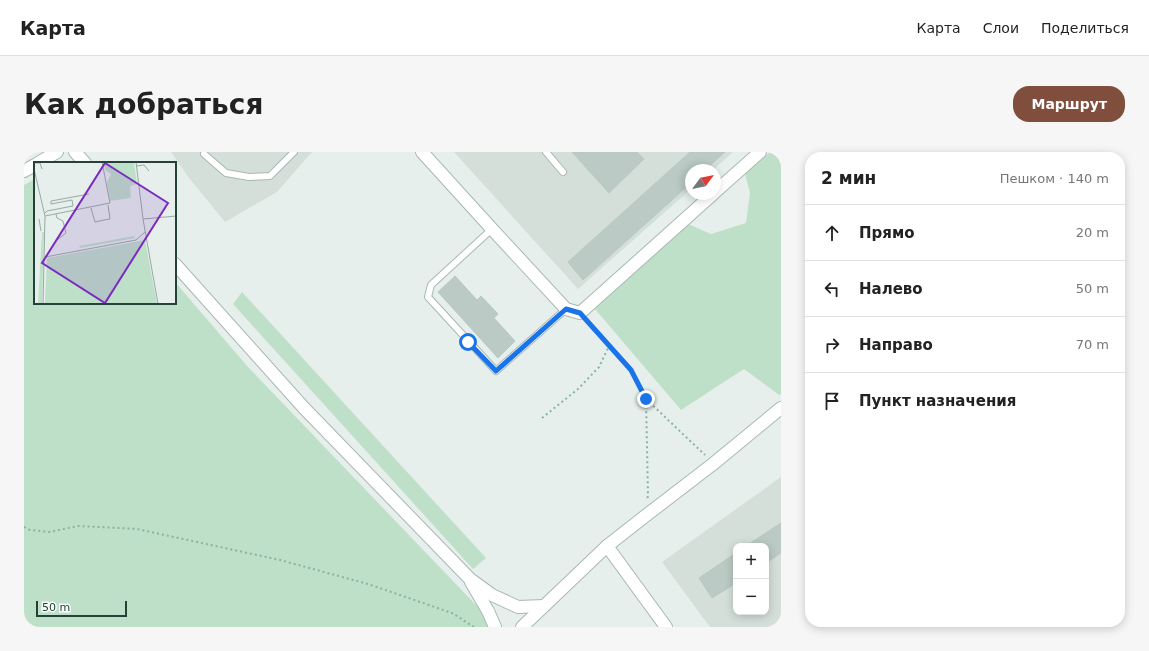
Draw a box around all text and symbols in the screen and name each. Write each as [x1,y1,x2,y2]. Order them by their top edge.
text: Карта [20,17,86,39]
text: Карта [917,20,961,36]
text: Слои [983,20,1019,36]
text: Поделиться [1041,20,1129,36]
button: Маршрут [1013,86,1125,122]
text: Как добраться [24,88,263,121]
inset map [34,162,176,304]
north arrow [685,164,721,200]
text: 2 мин [821,168,876,188]
text: Пешком · 140 m [1000,171,1109,186]
icon: ahead [821,222,843,244]
text: Прямо [859,224,915,242]
text: 20 m [1076,225,1109,240]
icon: left [821,278,843,300]
text: Налево [859,280,923,298]
text: 50 m [1076,281,1109,296]
route start [459,333,477,351]
icon: right [821,334,843,356]
text: Направо [859,336,933,354]
text: 70 m [1076,337,1109,352]
route end [637,390,655,408]
icon: arrive [821,390,843,412]
text: Пункт назначения [859,392,1016,410]
map controls [733,543,769,615]
button: + [733,543,769,579]
button: − [733,579,769,615]
scale bar [36,599,127,618]
text: 50 m [42,601,70,614]

